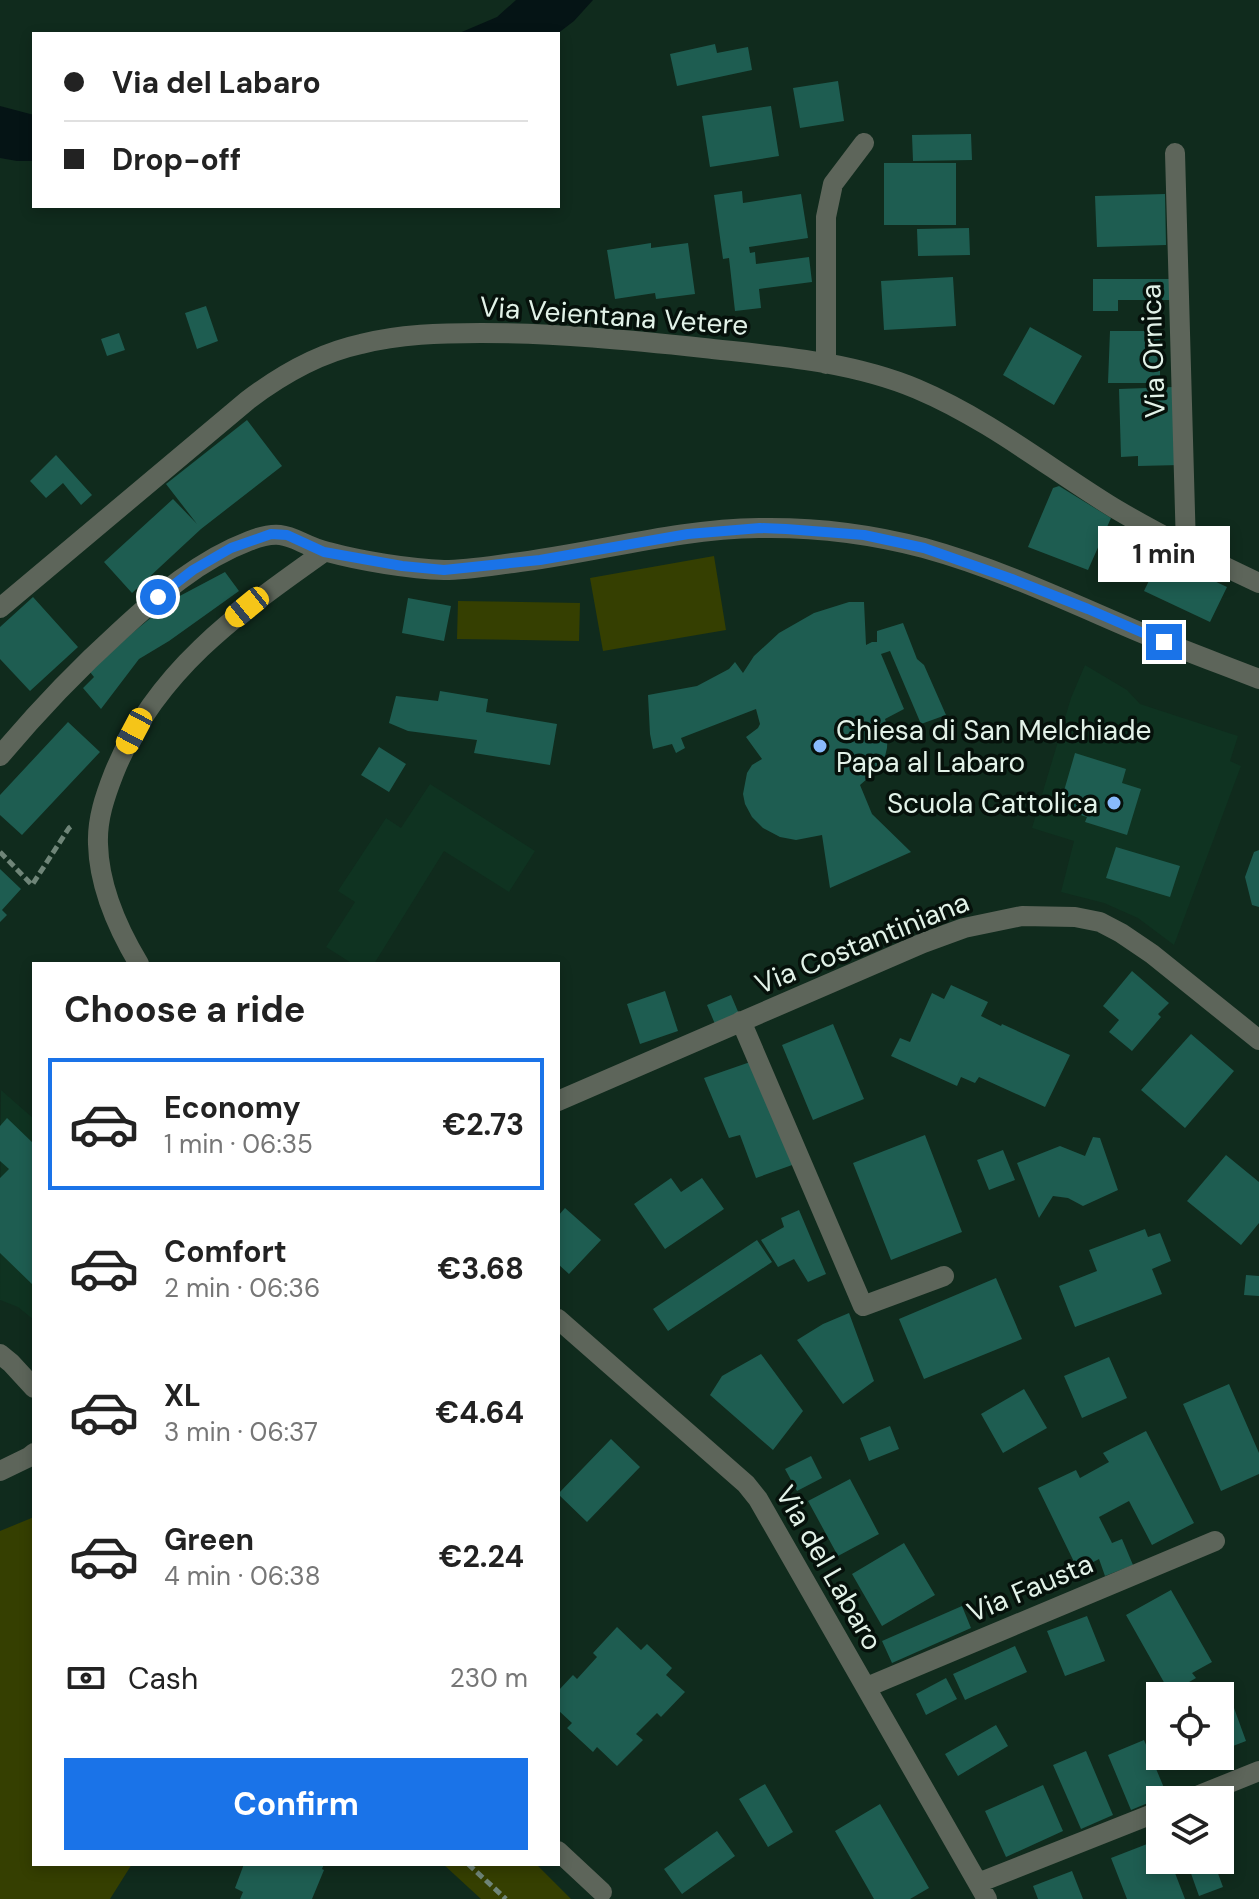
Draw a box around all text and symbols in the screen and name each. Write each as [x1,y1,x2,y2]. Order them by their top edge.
text: Via del Labaro [112,63,321,102]
text: Drop-off [112,140,241,179]
street label: Via Ornica [1132,283,1174,419]
street label: Via Veientana Vetere [478,288,750,344]
callout: 1 min [1098,526,1230,582]
text: 1 min [1132,537,1196,571]
route start [140,579,176,615]
car [221,583,273,631]
route end [1146,624,1182,660]
car [112,704,156,758]
place label: Chiesa di San Melchiade Papa al Labaro [836,712,1151,781]
marker: Chiesa di San Melchiade Papa al Labaro [811,737,829,755]
place label: Scuola Cattolica [887,785,1098,822]
marker: Scuola Cattolica [1105,794,1123,812]
street label: Via Costantiniana [750,883,974,1003]
text: Choose a ride [64,986,305,1033]
icon: car [68,1088,140,1160]
text: Economy [164,1088,301,1127]
text: €2.73 [442,1105,524,1144]
text: 1 min · 06:35 [164,1127,313,1161]
icon: car [68,1232,140,1304]
text: Comfort [164,1232,287,1271]
text: €3.68 [438,1249,524,1288]
text: 2 min · 06:36 [164,1271,320,1305]
icon: car [68,1376,140,1448]
text: XL [164,1376,201,1415]
text: €4.64 [436,1393,524,1432]
text: 3 min · 06:37 [164,1415,318,1449]
street label: Via del Labaro [767,1479,891,1657]
icon: car [68,1520,140,1592]
text: Green [164,1520,254,1559]
text: €2.24 [439,1537,524,1576]
street label: Via Fausta [962,1545,1098,1631]
text: 4 min · 06:38 [164,1559,321,1593]
icon: cash [64,1656,108,1700]
text: Cash [128,1659,198,1698]
text: 230 m [450,1661,528,1695]
map controls [1146,1682,1234,1874]
button: locate [1146,1682,1234,1770]
button: Confirm [64,1758,528,1850]
button: layers [1146,1786,1234,1874]

